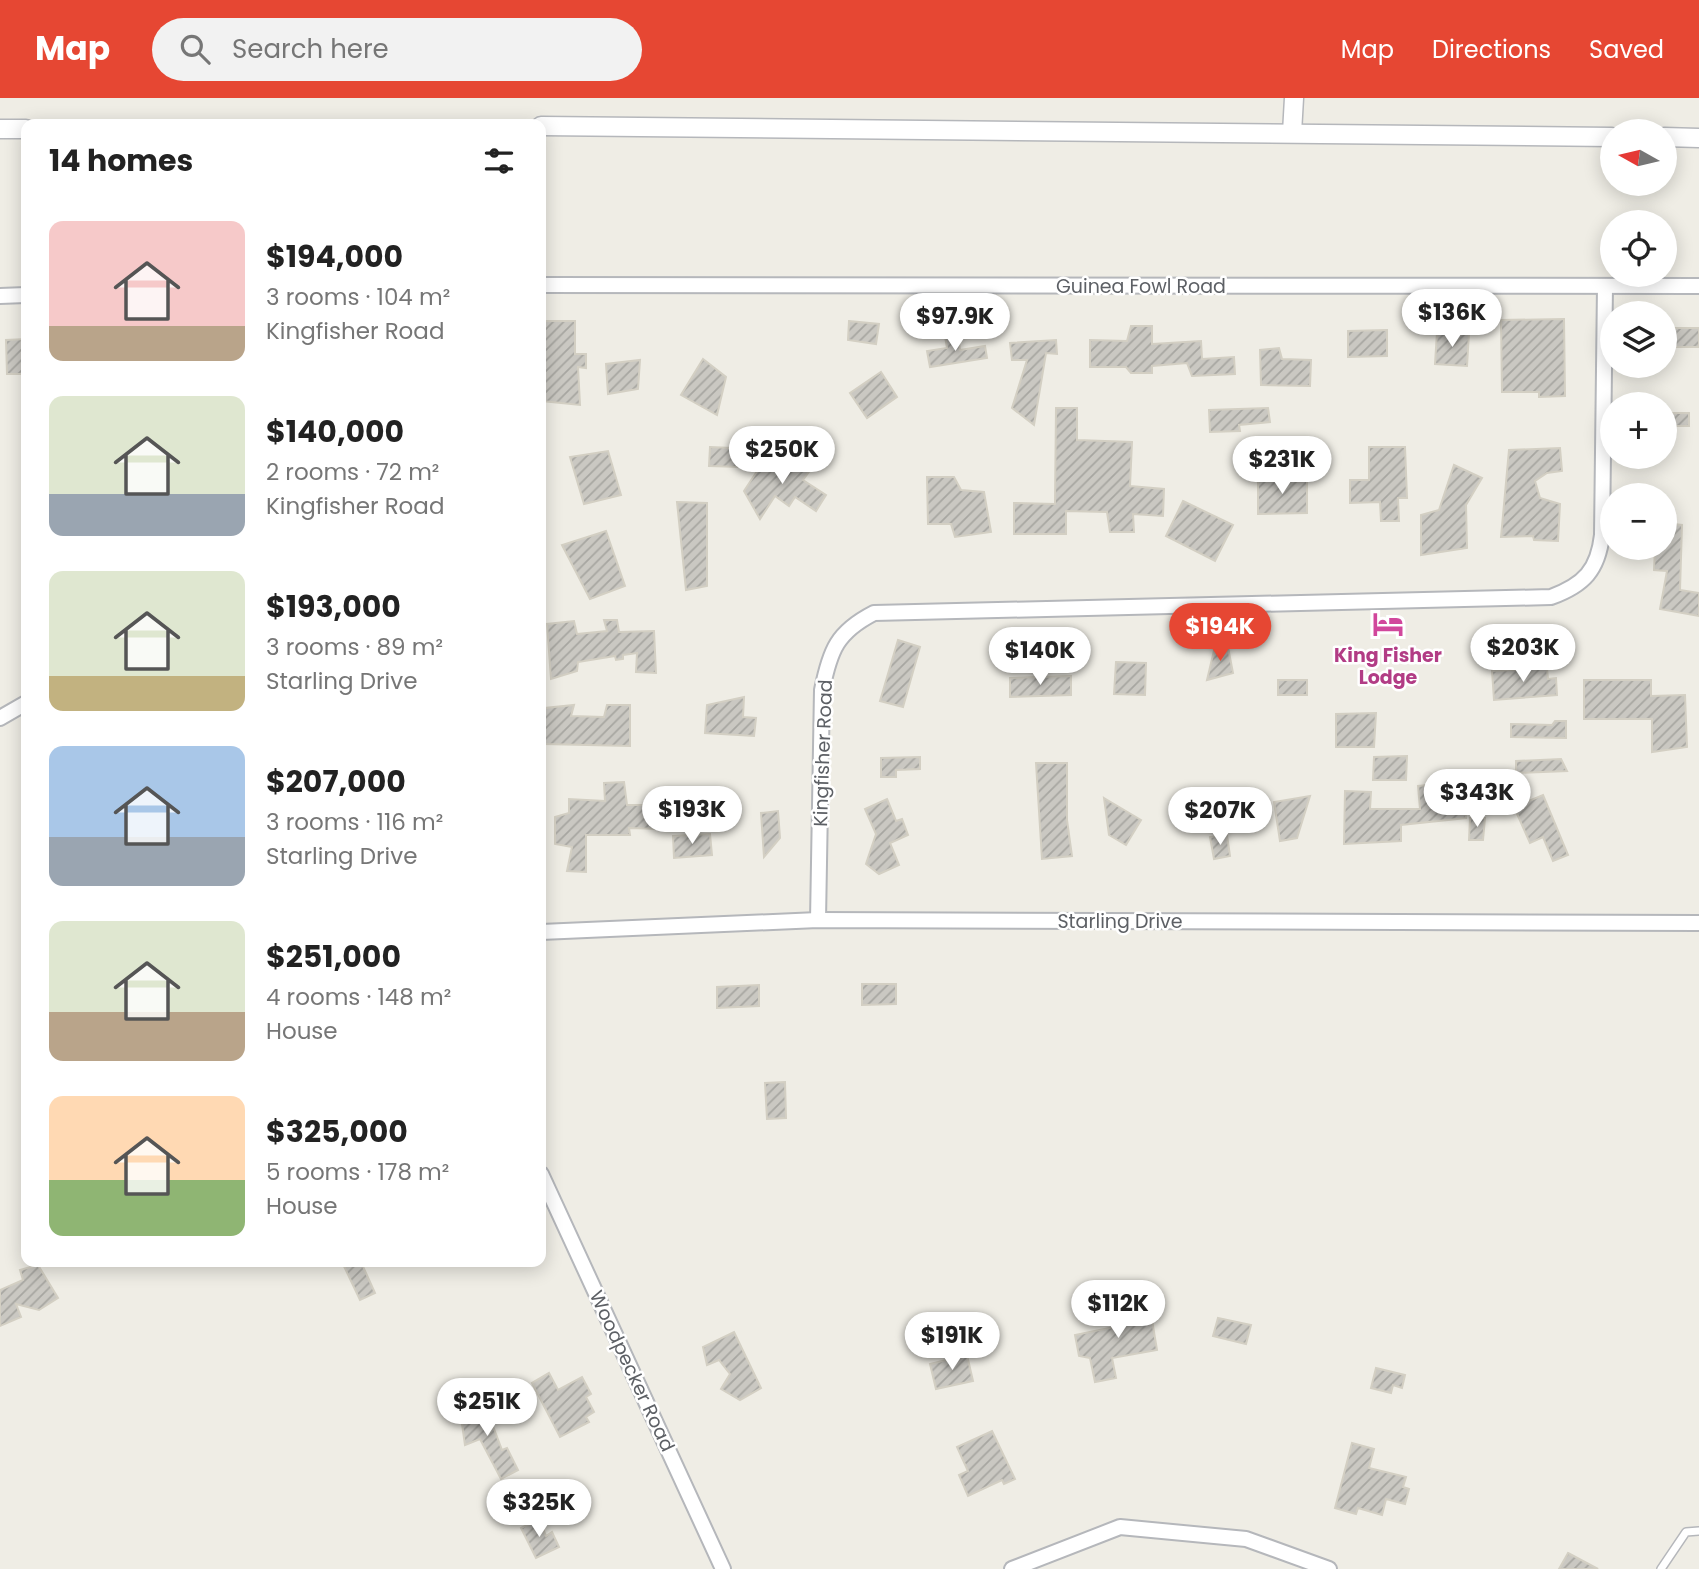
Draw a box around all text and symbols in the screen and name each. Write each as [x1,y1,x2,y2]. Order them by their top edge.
search box [152,18,642,81]
text: Map [35,25,110,72]
icon: search [176,30,214,68]
text: Search here [232,31,389,67]
text: Map [1341,33,1394,66]
text: Directions [1432,33,1551,66]
text: Saved [1589,33,1664,66]
north arrow [1600,119,1676,196]
map controls [1600,119,1677,560]
text: 14 homes [49,139,193,182]
icon: filters [480,142,518,180]
button: locate [1600,210,1677,287]
text: $194,000 [266,235,403,278]
icon: home [105,249,189,333]
street label: Guinea Fowl Road [1056,273,1226,300]
text: 3 rooms · 104 m² [266,281,450,313]
pin: $136K [1403,289,1501,349]
pin: $97.9K [898,294,1012,353]
text: $136K [1418,296,1486,328]
text: $97.9K [916,300,994,332]
button: layers [1600,301,1677,378]
text: Kingfisher Road [266,315,444,347]
button: + [1600,392,1677,469]
text: $140,000 [266,410,404,453]
icon: home [105,424,189,508]
pin: $250K [733,426,831,486]
text: $250K [745,433,819,465]
pin: $231K [1233,436,1331,496]
text: $231K [1249,443,1315,475]
text: 2 rooms · 72 m² [266,456,439,488]
button: − [1600,483,1677,560]
text: Kingfisher Road [266,490,444,522]
text: $193,000 [266,585,401,628]
icon: home [105,599,189,683]
pin: $194K [1171,603,1269,663]
hotel icon: King Fisher Lodge [1371,607,1405,641]
text: $194K [1185,610,1255,642]
pin: $203K [1474,624,1572,684]
pin: $140K [991,628,1089,687]
text: 3 rooms · 89 m² [266,631,443,663]
text: $203K [1486,631,1560,663]
text: $140K [1005,634,1075,666]
place label: King Fisher Lodge [1334,642,1442,691]
text: Starling Drive [266,665,417,697]
street label: Kingfisher Road [807,679,839,827]
text: $207,000 [266,760,406,803]
pin: $343K [1428,770,1526,829]
icon: home [105,774,189,858]
text: $343K [1440,776,1514,808]
pin: $193K [643,786,741,846]
pin: $207K [1171,788,1269,847]
text: $193K [658,793,726,825]
text: $207K [1184,794,1256,826]
text: 3 rooms · 116 m² [266,806,443,838]
text: Starling Drive [266,840,417,872]
street label: Starling Drive [1057,908,1183,935]
text: $251,000 [266,935,401,978]
icon: home [105,949,189,1033]
text: 4 rooms · 148 m² [266,981,451,1013]
text: House [266,1015,338,1047]
text: $325,000 [266,1110,408,1153]
icon: home [105,1124,189,1208]
text: 5 rooms · 178 m² [266,1156,449,1188]
text: House [266,1190,338,1222]
pin: $112K [1069,1280,1167,1340]
street label: Woodpecker Road [583,1286,681,1456]
text: $112K [1087,1287,1149,1319]
pin: $191K [903,1312,1001,1372]
text: $191K [921,1319,983,1351]
pin: $251K [438,1378,536,1438]
text: $251K [453,1385,521,1417]
pin: $325K [490,1480,588,1539]
text: $325K [502,1486,576,1518]

